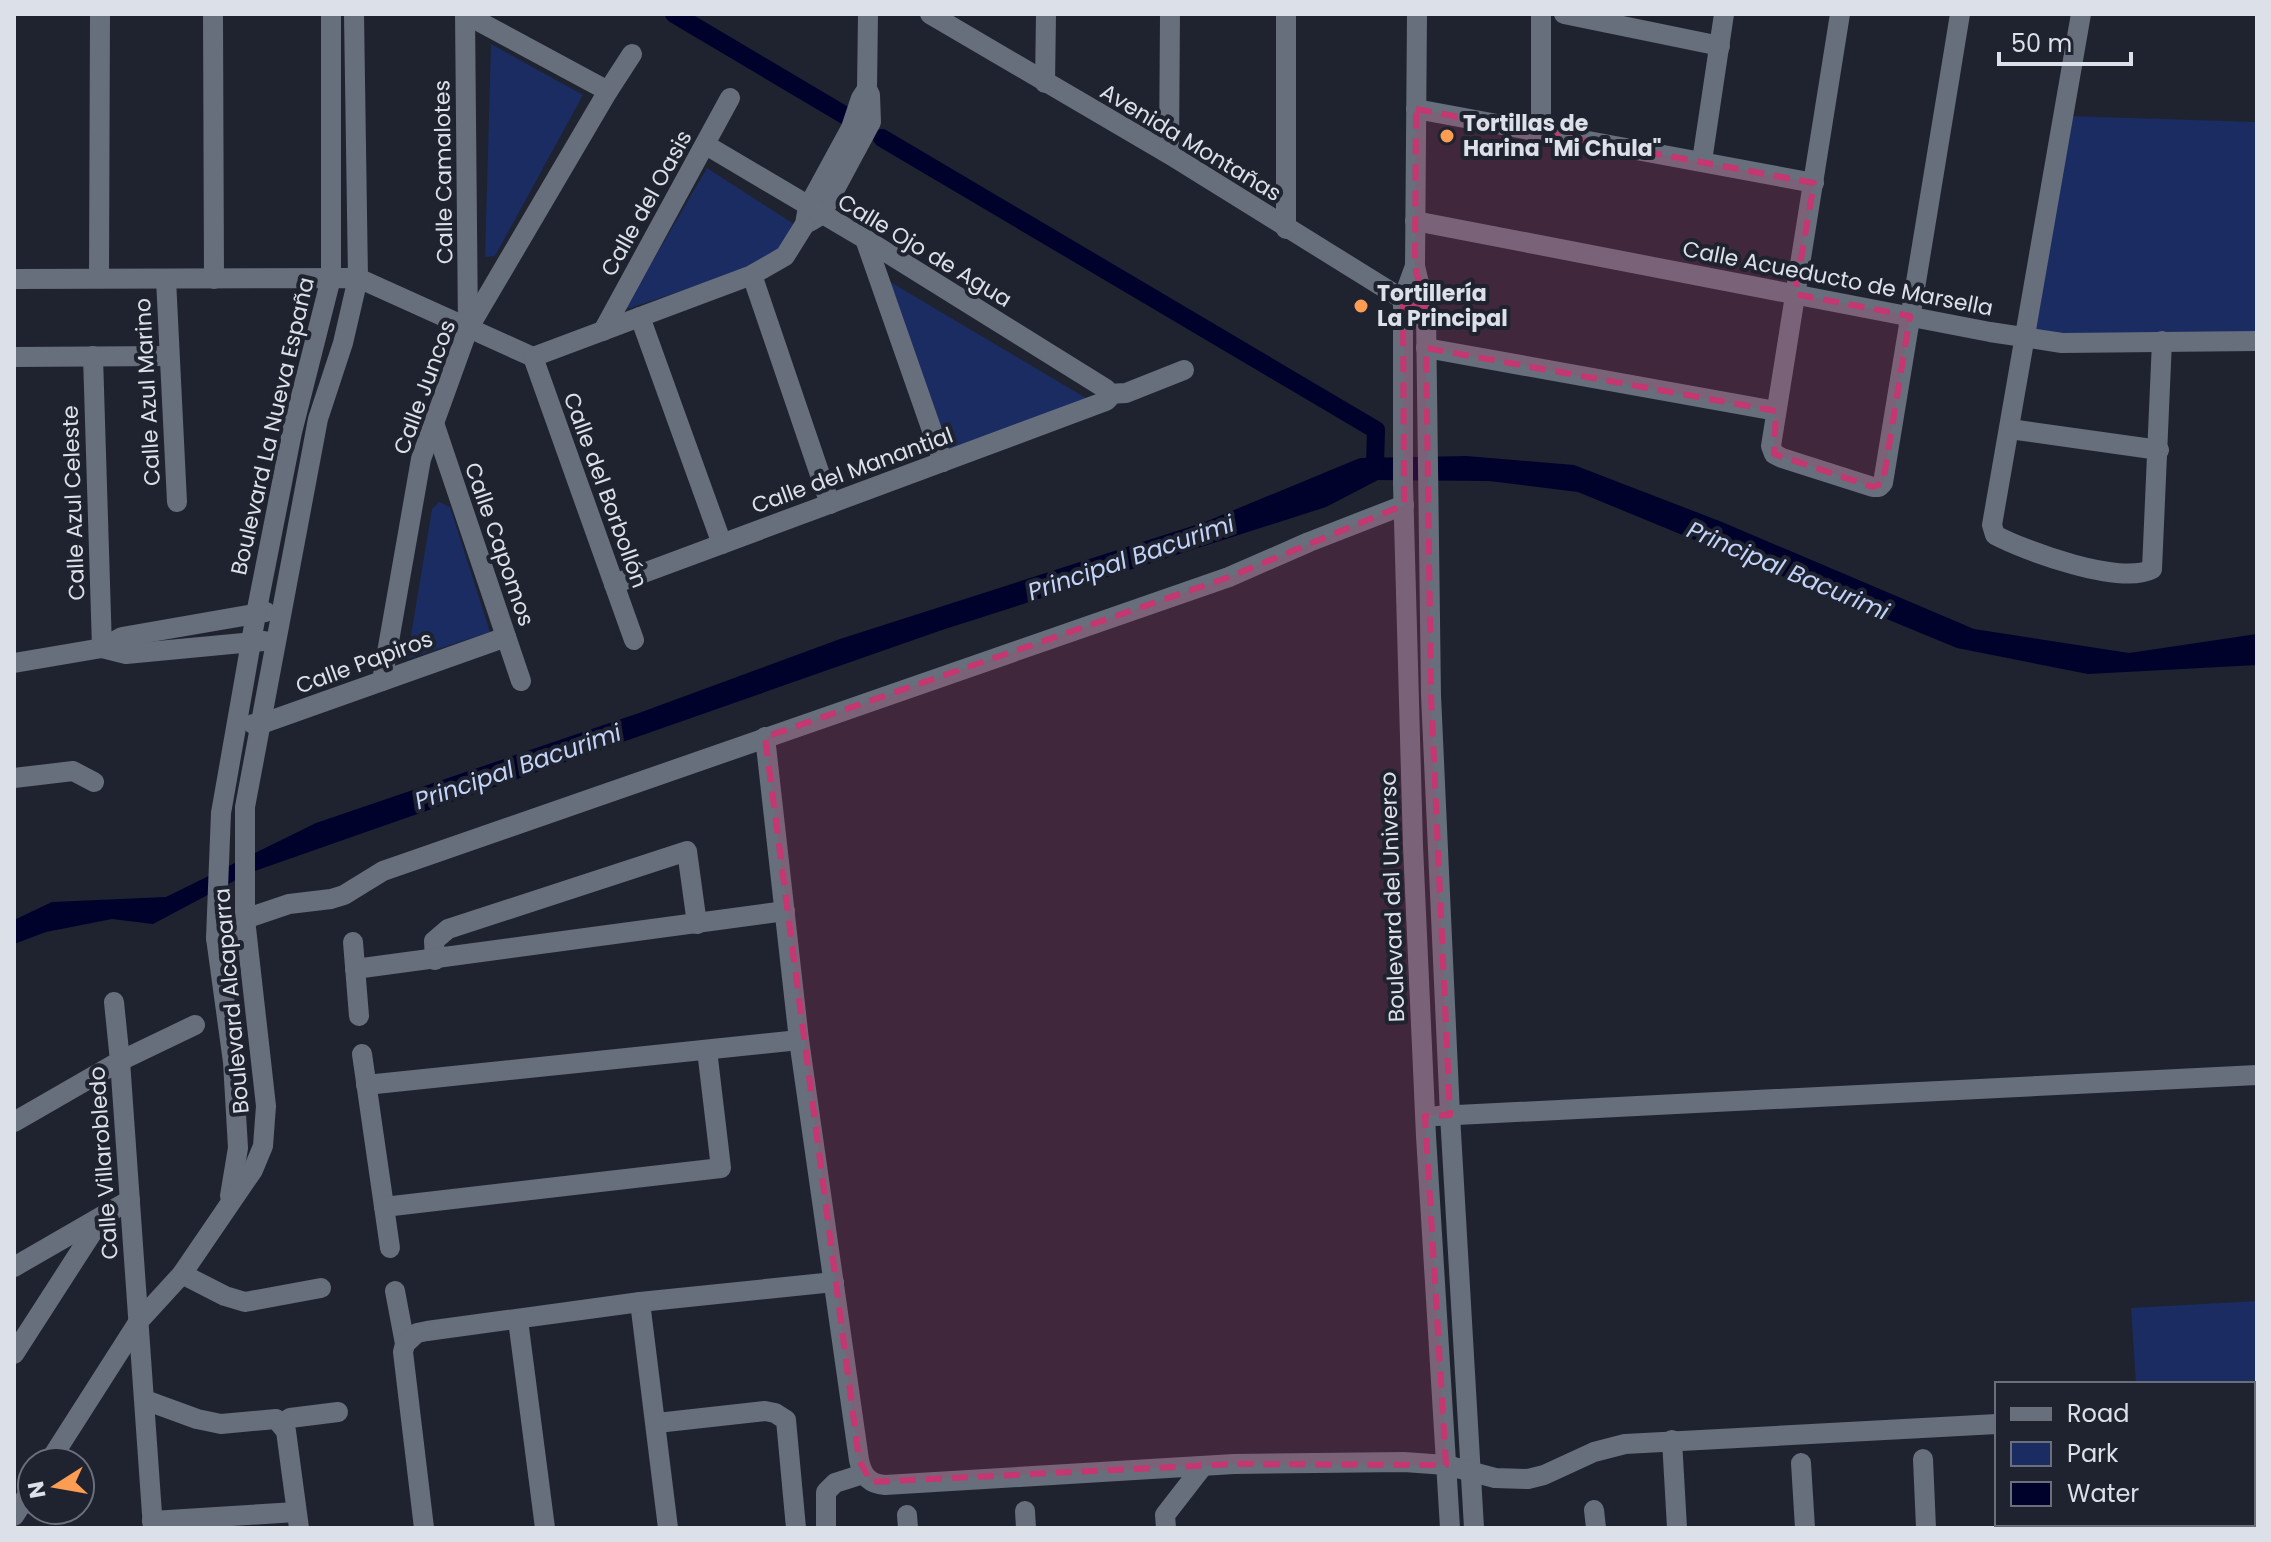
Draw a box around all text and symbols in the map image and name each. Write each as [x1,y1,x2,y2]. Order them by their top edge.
scale bar [1999,16,2131,66]
text: 50 m [2011,27,2072,60]
street label: Avenida Montañas [1094,76,1287,209]
street label: Calle Camalotes [426,80,461,264]
place label: Tortillas de Harina "Mi Chula" [1463,108,1662,164]
street label: Calle del Oasis [593,125,699,282]
marker: Tortillas de Harina "Mi Chula" [1438,127,1456,145]
street label: Calle Ojo de Agua [832,186,1018,315]
street label: Calle Acueducto de Marsella [1680,233,1996,324]
street label: Boulevard La Nueva España [223,274,322,578]
place label: Tortillería La Principal [1377,278,1508,334]
street label: Calle Azul Marino [127,297,168,487]
marker: Tortillería La Principal [1352,297,1370,315]
street label: Calle Juncos [386,316,463,459]
street label: Calle del Borbollón [556,388,655,592]
street label: Calle Azul Celeste [55,405,92,601]
street label: Calle del Manantial [747,420,957,521]
street label: Calle Capomos [457,458,542,630]
water label: Principal Bacurimi [1023,506,1240,608]
water label: Principal Bacurimi [1682,513,1895,628]
street label: Calle Papiros [291,623,437,702]
water label: Principal Bacurimi [410,715,627,817]
street label: Boulevard del Universo [1373,771,1412,1023]
street label: Boulevard Alcaparra [206,887,257,1115]
street label: Calle Villarobledo [81,1065,126,1260]
legend [1995,1382,2255,1526]
text: Road [2067,1397,2129,1430]
text: Park [2067,1437,2119,1470]
north arrow [16,1446,96,1526]
text: Water [2067,1477,2139,1510]
text: N [20,1479,54,1501]

